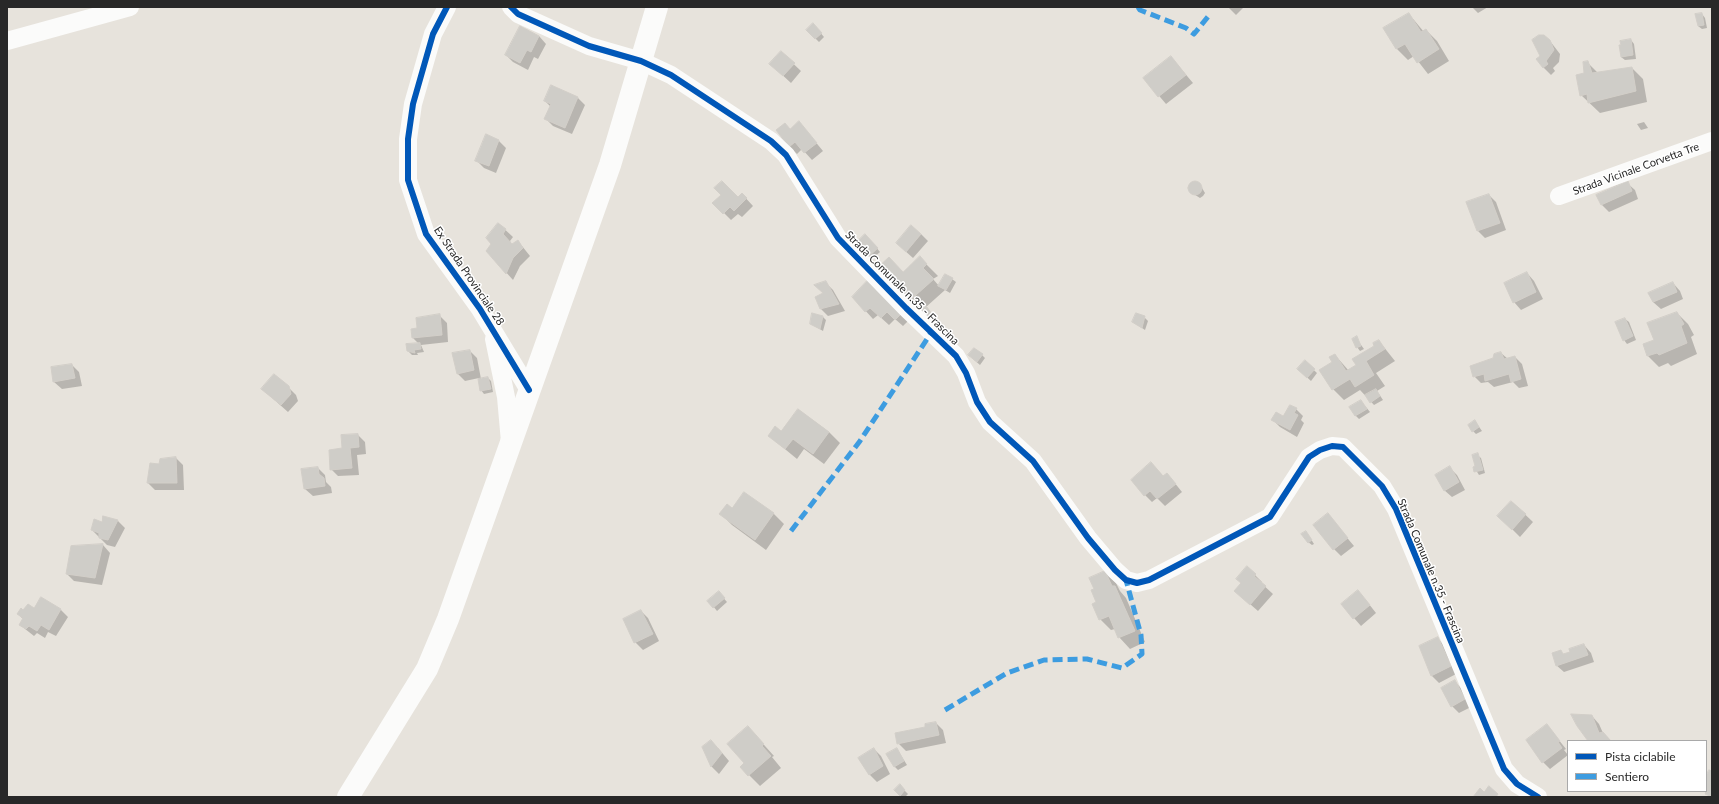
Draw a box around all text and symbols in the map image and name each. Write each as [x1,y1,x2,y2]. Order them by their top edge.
street label: Strada Vicinale Corvetta Tre [1571,140,1701,198]
street label: Ex Strada Provinciale 28 [431,224,507,328]
street label: Strada Comunale n.35 - Frascina [842,228,962,348]
street label: Strada Comunale n.35 - Frascina [1395,497,1467,645]
legend [1567,740,1707,792]
text: Pista ciclabile [1605,749,1676,764]
text: Sentiero [1605,769,1649,784]

